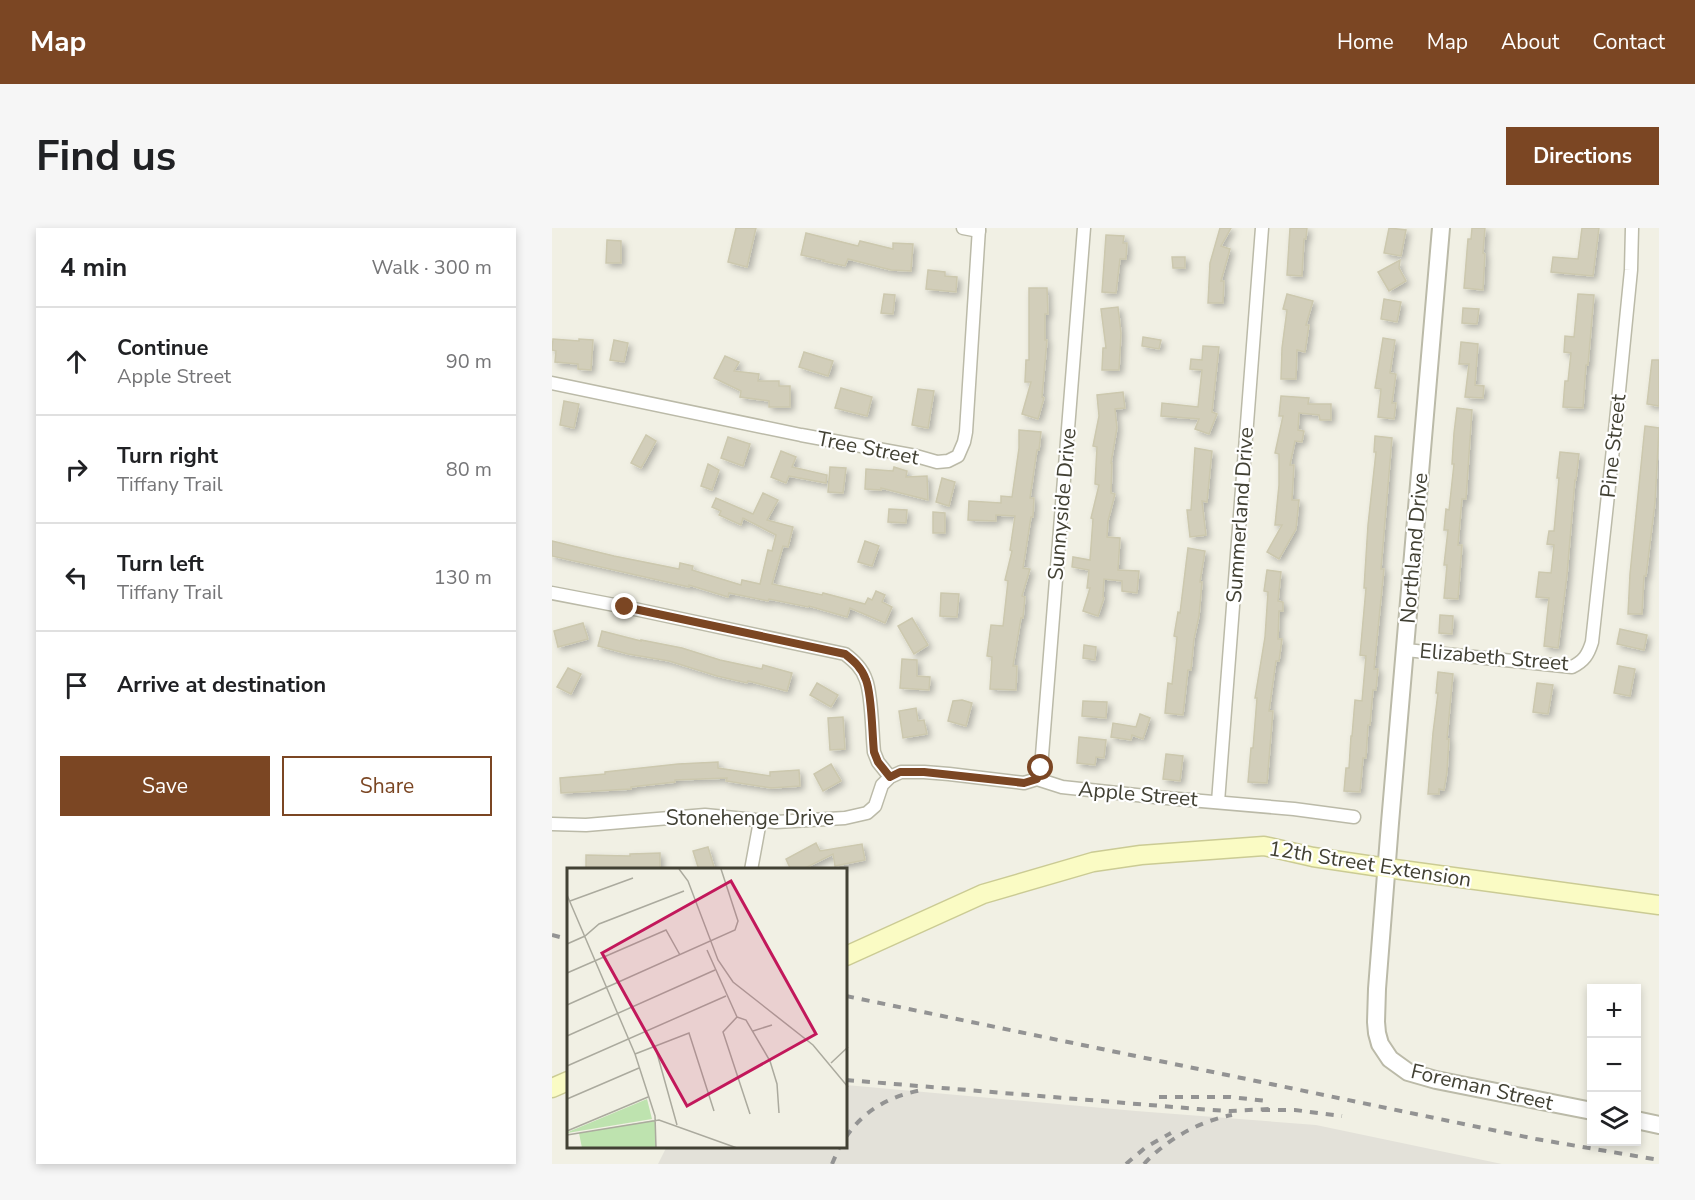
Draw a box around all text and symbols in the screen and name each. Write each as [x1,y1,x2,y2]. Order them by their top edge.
text: Map [30,23,86,61]
text: Home [1337,28,1394,56]
text: Map [1427,28,1468,56]
text: About [1501,28,1559,56]
text: Contact [1592,28,1665,56]
button: Directions [1506,127,1659,185]
text: Find us [36,128,176,185]
text: 4 min [60,250,127,285]
text: Walk · 300 m [372,254,492,281]
text: Continue [117,333,208,363]
icon: ahead [60,345,93,378]
text: 90 m [446,348,492,375]
text: Apple Street [117,363,231,390]
street label: Pine Street [1594,392,1632,499]
street label: Tree Street [815,424,922,472]
street label: Summerland Drive [1220,426,1260,604]
street label: Sunnyside Drive [1041,427,1083,581]
text: Turn right [117,441,218,471]
icon: right [60,453,93,486]
text: 80 m [446,456,492,483]
text: Tiffany Trail [117,471,223,498]
street label: Northland Drive [1393,471,1435,625]
text: Turn left [117,549,204,579]
icon: left [60,561,93,594]
text: 130 m [434,564,492,591]
text: Tiffany Trail [117,579,223,606]
route end [611,593,637,619]
street label: Elizabeth Street [1418,637,1570,678]
icon: arrive [60,669,93,702]
text: Arrive at destination [117,670,326,700]
route start [1027,754,1053,780]
button: Save [60,756,270,816]
button: Share [282,756,492,816]
street label: Apple Street [1077,775,1200,813]
street label: Stonehenge Drive [666,804,834,832]
street label: 12th Street Extension [1267,834,1473,894]
inset map [567,868,848,1149]
map controls [1587,984,1641,1146]
button: + [1587,984,1641,1038]
button: − [1587,1038,1641,1092]
street label: Foreman Street [1408,1057,1556,1117]
button: layers [1587,1092,1641,1146]

